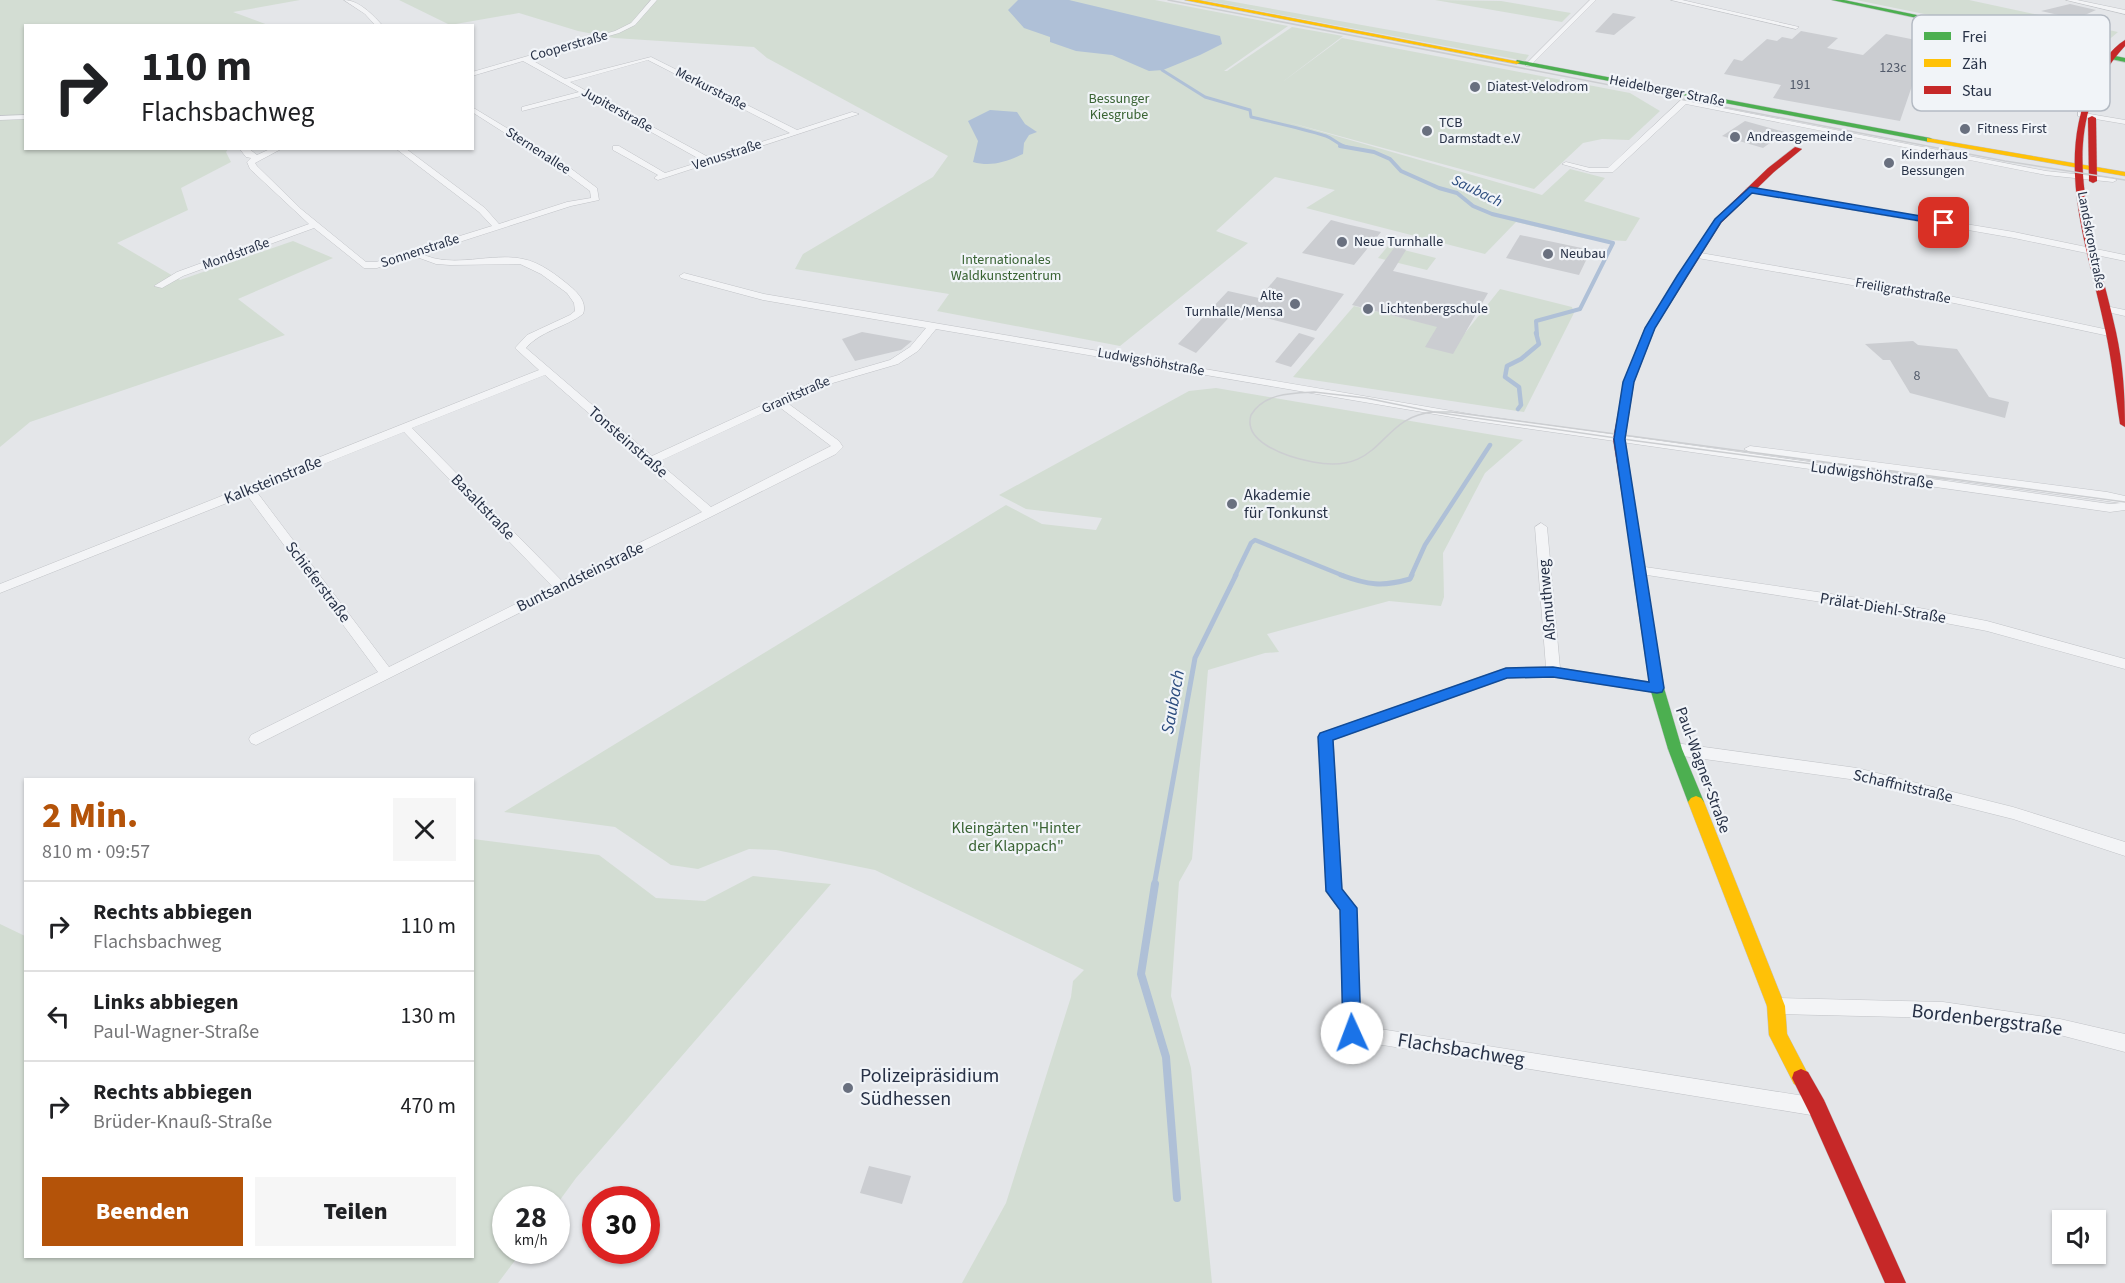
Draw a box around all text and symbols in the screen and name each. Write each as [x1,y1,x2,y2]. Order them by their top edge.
legend [1912,15,2110,111]
street label: Cooperstraße [528,25,610,67]
text: Frei [1962,26,1987,48]
text: 110 m [141,37,252,97]
icon: right [42,48,120,126]
text: Zäh [1962,53,1987,75]
house number: 123c [1879,58,1907,78]
street label: Merkurstraße [672,62,750,116]
street label: Heidelberger Straße [1608,70,1726,112]
house number: 191 [1790,75,1810,95]
place label: Diatest-Velodrom [1487,77,1588,97]
marker: Diatest-Velodrom [1468,80,1482,94]
text: Stau [1962,80,1992,102]
street label: Jupiterstraße [578,82,656,138]
park label: Bessunger Kiesgrube [1089,89,1150,125]
text: Flachsbachweg [141,93,314,132]
place label: TCB Darmstadt e.V [1439,113,1521,149]
place label: Fitness First [1977,119,2047,139]
marker: Fitness First [1958,122,1972,136]
street label: Sternenallee [502,123,574,180]
marker: TCB Darmstadt e.V [1420,124,1434,138]
place label: Andreasgemeinde [1747,127,1853,147]
marker: Andreasgemeinde [1728,130,1742,144]
street label: Venusstraße [690,134,764,176]
place label: Kinderhaus Bessungen [1901,145,1968,181]
marker: Kinderhaus Bessungen [1882,156,1896,170]
water label: Saubach [1448,170,1506,212]
street label: Landskronstraße [2072,190,2110,291]
pin [1918,197,1969,248]
icon: arrive [1927,206,1960,239]
street label: Sonnenstraße [378,229,462,273]
place label: Neue Turnhalle [1354,232,1443,252]
street label: Mondstraße [200,233,272,275]
marker: Neue Turnhalle [1335,235,1349,249]
place label: Neubau [1560,244,1606,264]
marker: Neubau [1541,247,1555,261]
park label: Internationales Waldkunstzentrum [951,250,1061,286]
street label: Freiligrathstraße [1854,273,1952,309]
place label: Alte Turnhalle/Mensa [1185,286,1283,322]
marker: Alte Turnhalle/Mensa [1288,297,1302,311]
place label: Lichtenbergschule [1380,299,1488,319]
marker: Lichtenbergschule [1361,302,1375,316]
street label: Ludwigshöhstraße [1096,343,1206,381]
house number: 8 [1914,366,1921,386]
street label: Granitstraße [759,371,833,419]
street label: Tonsteinstraße [583,401,673,483]
street label: Kalksteinstraße [221,450,325,510]
street label: Ludwigshöhstraße [1809,456,1935,495]
street label: Basaltstraße [446,469,520,545]
place label: Akademie für Tonkunst [1244,484,1329,524]
marker: Akademie für Tonkunst [1225,497,1239,511]
street label: Schieferstraße [280,537,356,627]
street label: Buntsandsteinstraße [513,537,647,617]
street label: Aßmuthweg [1532,559,1562,641]
street label: Prälat-Diehl-Straße [1818,587,1948,629]
water label: Saubach [1155,668,1191,736]
street label: Paul-Wagner-Straße [1670,704,1736,836]
street label: Schaffnitstraße [1851,764,1955,808]
text: 2 Min. [42,790,138,841]
button: close [393,798,456,861]
park label: Kleingärten "Hinter der Klappach" [951,817,1081,857]
text: 810 m · 09:57 [42,838,150,866]
text: Rechts abbiegen [93,896,252,928]
icon: right [42,910,75,943]
text: 110 m [401,910,456,942]
text: Flachsbachweg [93,928,221,956]
text: Links abbiegen [93,986,239,1018]
street label: Bordenbergstraße [1910,997,2064,1043]
icon: left [42,1000,75,1033]
text: 130 m [401,1000,456,1032]
position arrow [1320,1001,1384,1065]
text: Paul-Wagner-Straße [93,1018,259,1046]
street label: Flachsbachweg [1395,1026,1527,1074]
place label: Polizeipräsidium Südhessen [860,1062,999,1113]
text: Rechts abbiegen [93,1076,252,1108]
marker: Polizeipräsidium Südhessen [841,1081,855,1095]
icon: right [42,1090,75,1123]
text: 470 m [401,1090,456,1122]
text: Brüder-Knauß-Straße [93,1108,272,1136]
button: Beenden [42,1177,243,1246]
button: Teilen [255,1177,456,1246]
speed limit sign: 30 [582,1186,660,1264]
text: 28 [515,1196,547,1239]
map controls [2052,1210,2106,1264]
button: sound [2052,1210,2106,1264]
text: km/h [514,1230,548,1251]

